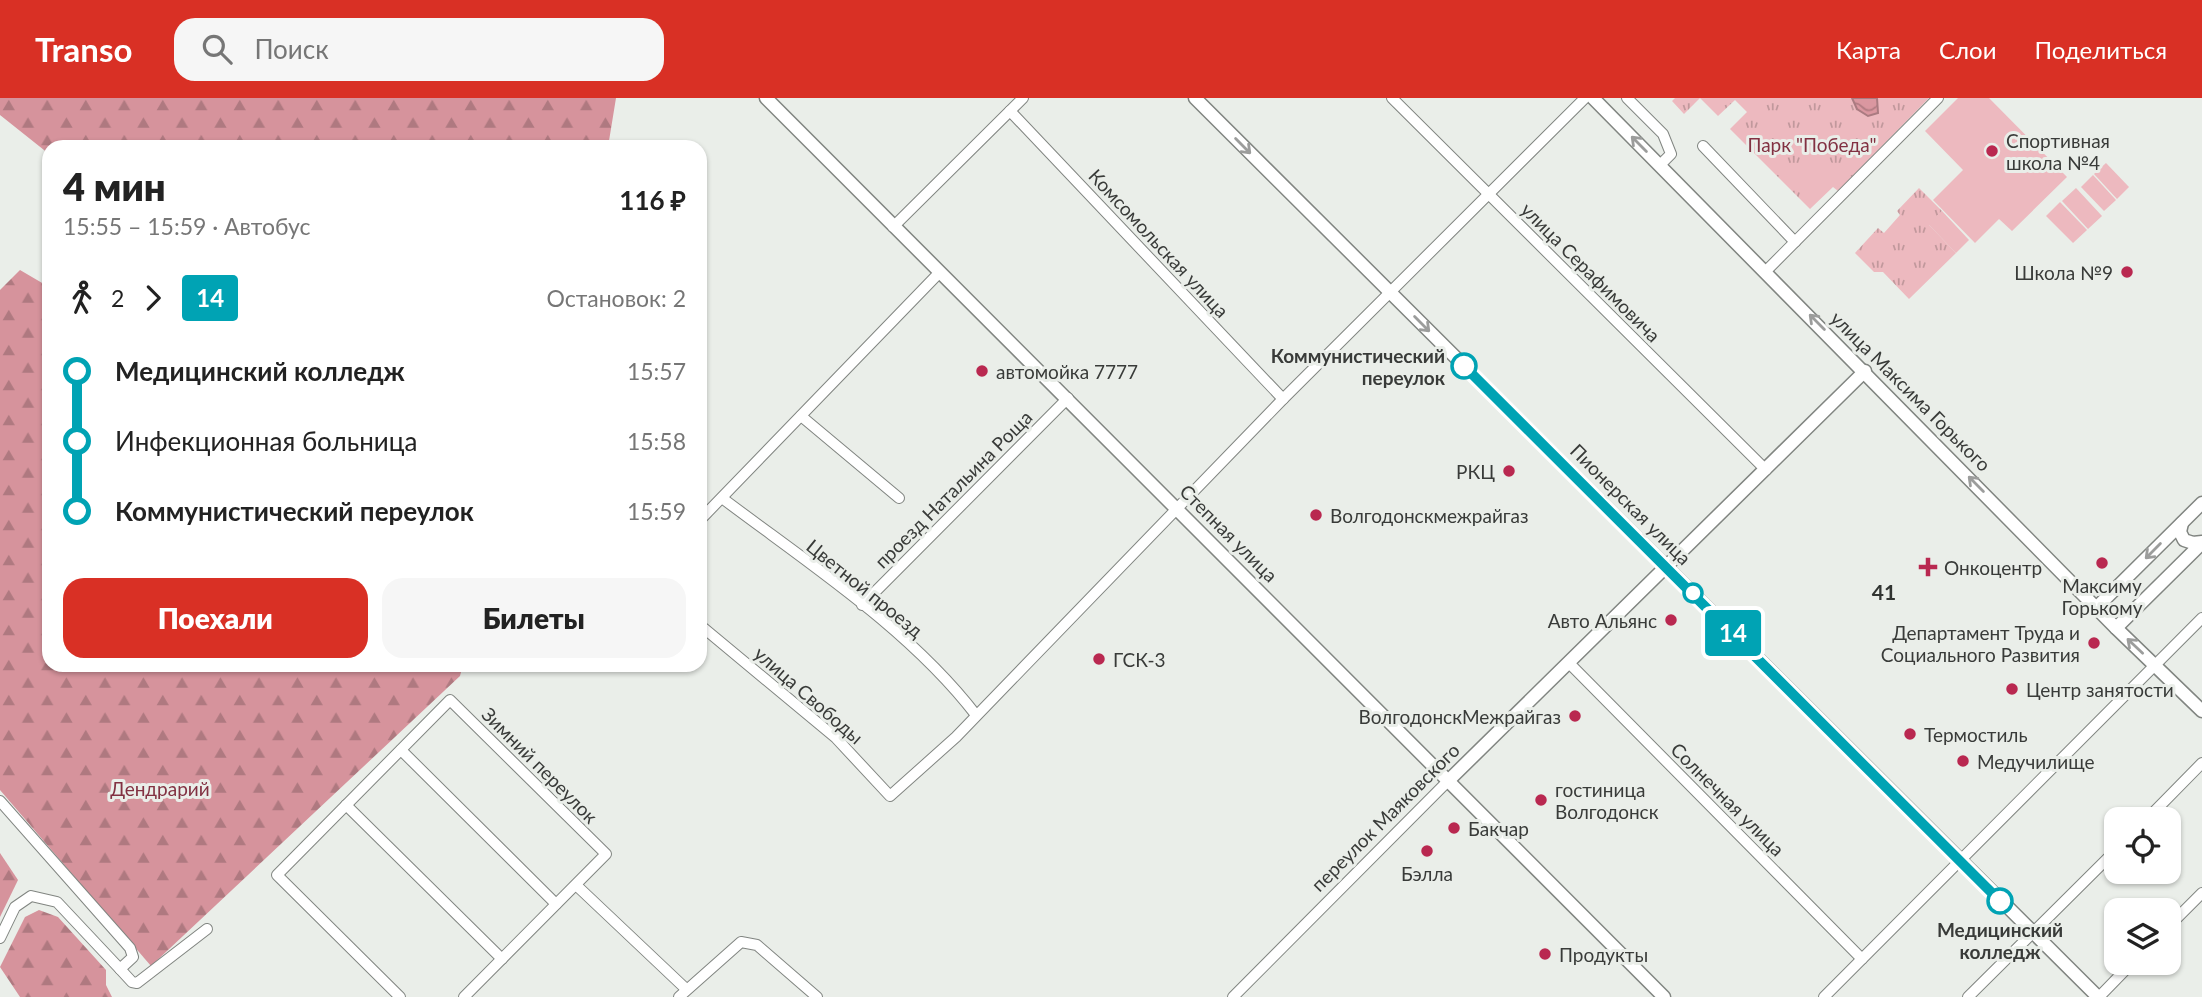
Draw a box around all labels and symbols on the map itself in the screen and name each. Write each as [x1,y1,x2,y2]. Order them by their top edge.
place label: Спортивная школа №4 [2006,129,2110,174]
park label: Парк "Победа" [1747,133,1877,156]
one-way arrow [1630,135,1647,152]
one-way arrow [1235,138,1252,155]
marker: Спортивная школа №4 [1984,143,2000,159]
street label: Комсомольская улица [1084,164,1234,322]
street label: улица Серафимовича [1517,198,1665,346]
place label: Школа №9 [2014,261,2113,284]
marker: Школа №9 [2119,264,2135,280]
street label: улица Максима Горького [1826,306,1996,476]
one-way arrow [1808,314,1825,331]
one-way arrow [1413,315,1430,332]
place label: Коммунистический переулок [1271,344,1446,389]
marker: Коммунистический переулок [1451,353,1477,379]
place label: автомойка 7777 [996,360,1138,383]
marker: автомойка 7777 [974,363,990,379]
street label: проезд Натальина Роща [869,405,1037,573]
street label: Пионерская улица [1566,439,1696,569]
place label: РКЦ [1456,460,1495,483]
marker: РКЦ [1501,463,1517,479]
one-way arrow [1968,476,1985,493]
street label: Степная улица [1175,479,1283,587]
place label: Волгодонскмежрайгаз [1330,504,1529,527]
marker: Волгодонскмежрайгаз [1308,507,1324,523]
street label: Цветной проезд [802,534,928,642]
one-way arrow [2145,543,2162,560]
marker: Максиму Горькому [2094,555,2110,571]
place label: Онкоцентр [1944,556,2042,579]
marker: Онкоцентр [1918,557,1938,577]
place label: Максиму Горькому [2062,574,2143,619]
district label: 41 [1872,579,1896,604]
unlabelled marker [1683,583,1703,603]
place label: Авто Альянс [1548,609,1657,632]
line badge: 14 [1702,610,1764,656]
marker: Авто Альянс [1663,612,1679,628]
place label: Департамент Труда и Социального Развития [1881,621,2080,666]
marker: Департамент Труда и Социального Развития [2086,635,2102,651]
one-way arrow [2126,638,2144,654]
street label: улица Свободы [750,642,868,748]
place label: ГСК-3 [1113,648,1166,671]
marker: ГСК-3 [1091,651,1107,667]
place label: Центр занятости [2026,678,2174,701]
marker: Центр занятости [2004,681,2020,697]
street label: Зимний переулок [477,702,603,828]
place label: ВолгодонскМежрайгаз [1358,705,1561,728]
marker: ВолгодонскМежрайгаз [1567,708,1583,724]
place label: Термостиль [1924,723,2028,746]
marker: Термостиль [1902,726,1918,742]
street label: переулок Маяковского [1306,738,1464,896]
street label: Солнечная улица [1667,738,1789,860]
place label: Медучилище [1977,750,2094,773]
marker: Медучилище [1955,753,1971,769]
park label: Дендрарий [110,777,210,800]
place label: гостиница Волгодонск [1555,778,1659,823]
marker: гостиница Волгодонск [1533,792,1549,808]
place label: Бакчар [1468,817,1529,840]
marker: Бакчар [1446,820,1462,836]
marker: Бэлла [1419,843,1435,859]
place label: Бэлла [1401,862,1453,885]
marker: Медицинский колледж [1987,888,2013,914]
place label: Медицинский колледж [1937,918,2063,963]
place label: Продукты [1559,943,1648,966]
marker: Продукты [1537,946,1553,962]

